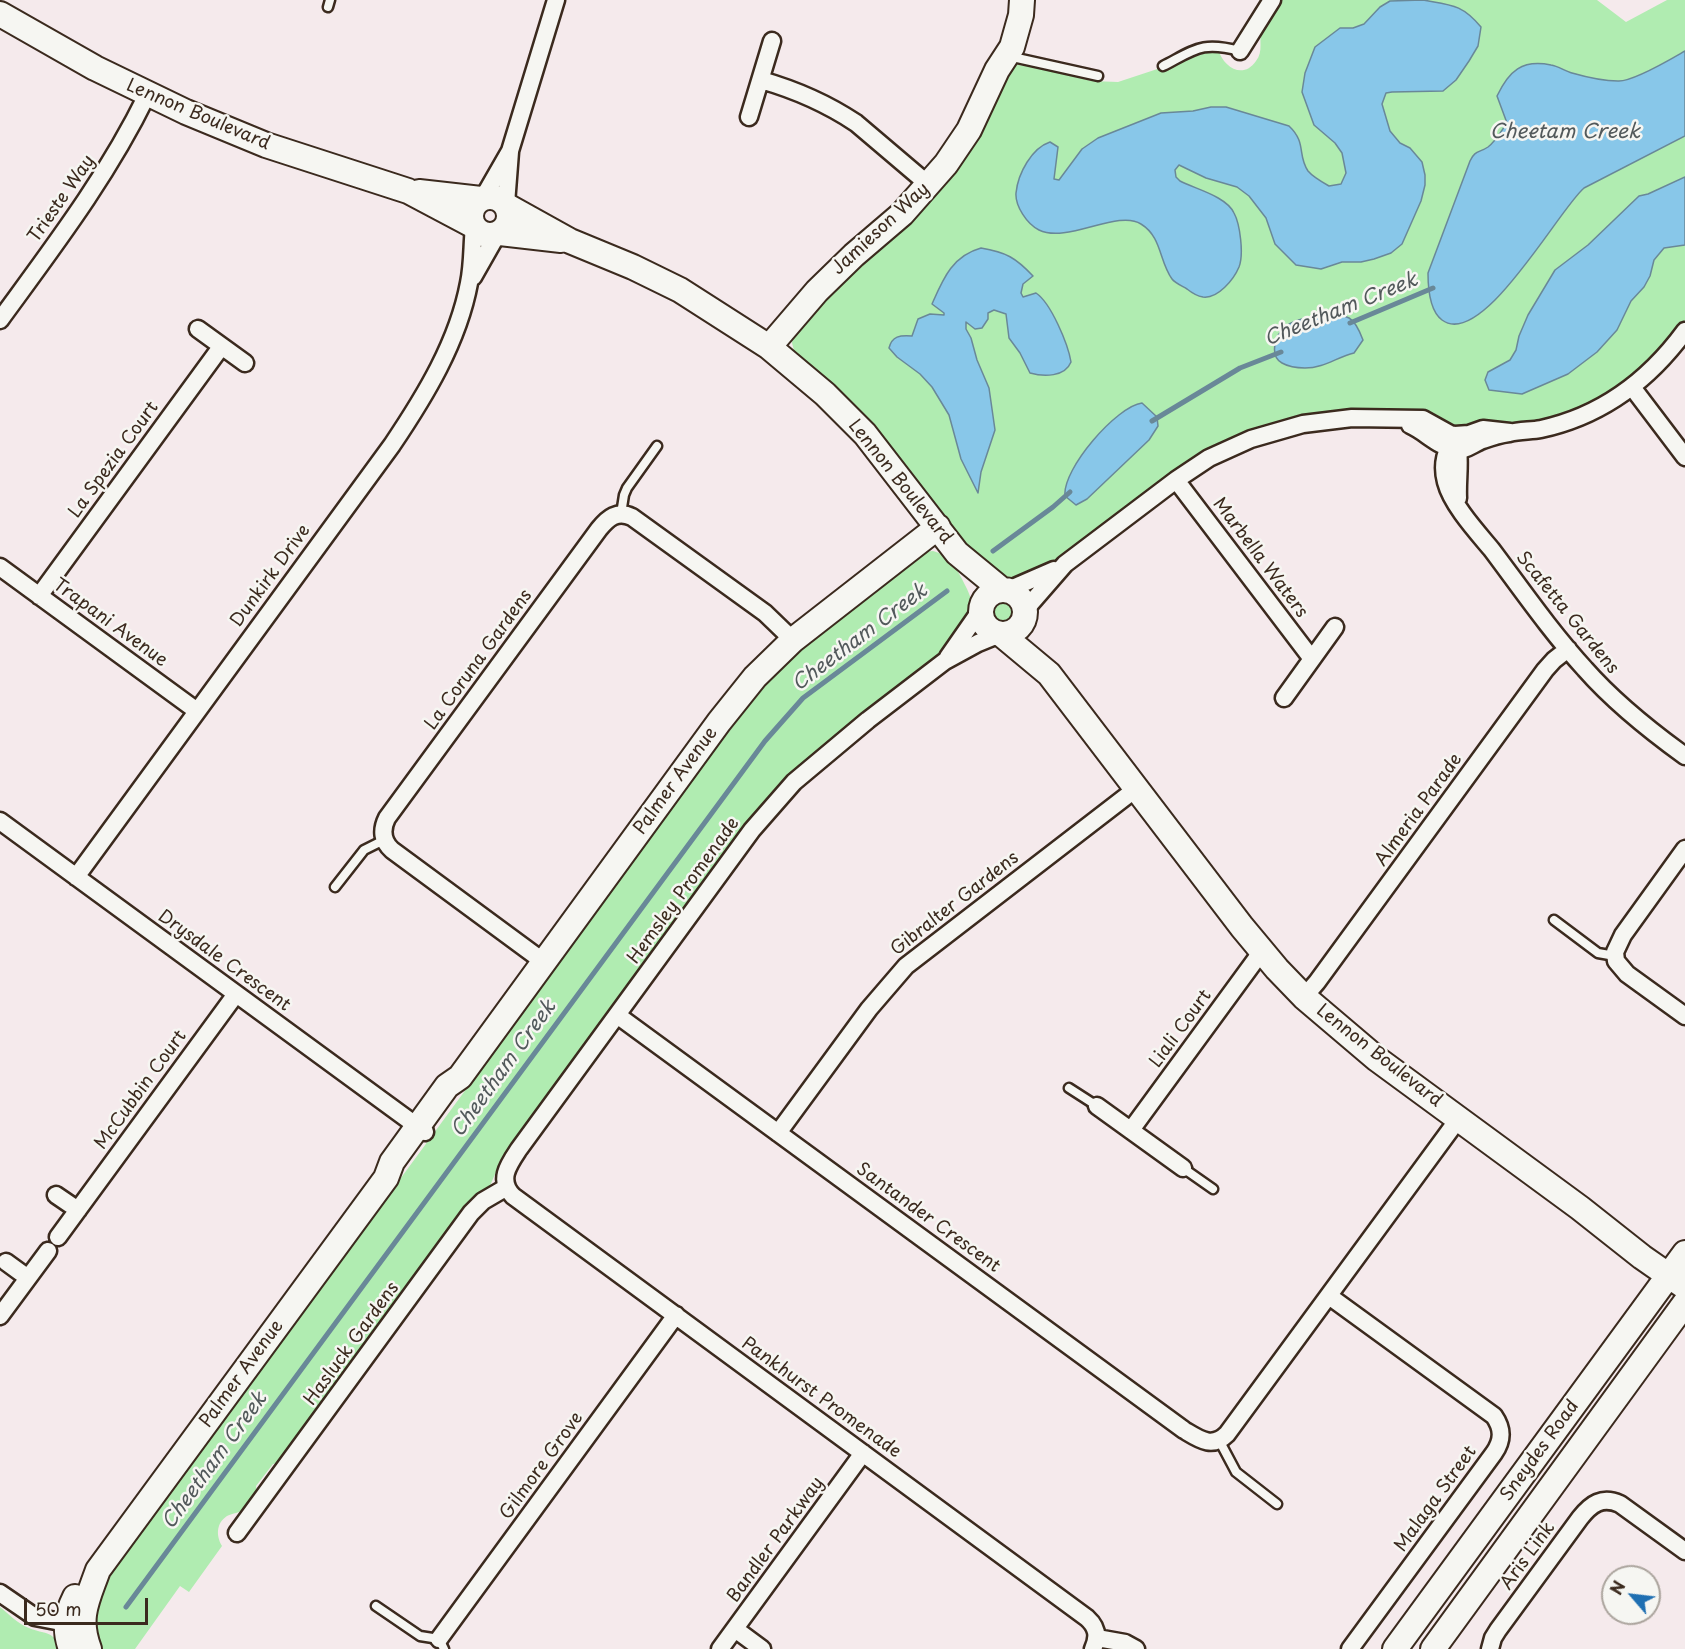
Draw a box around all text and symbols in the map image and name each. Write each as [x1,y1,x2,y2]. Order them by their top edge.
street label: Lennon Boulevard [123,75,273,155]
water label: Cheetam Creek [1490,120,1640,144]
street label: Trieste Way [24,151,100,247]
street label: Jamieson Way [828,178,934,280]
water label: Cheetham Creek [1261,268,1421,352]
street label: La Spezia Court [64,398,164,522]
street label: Lennon Boulevard [843,415,957,549]
street label: Marbella Waters [1208,494,1312,622]
street label: Dunkirk Drive [227,521,315,631]
street label: Scafetta Gardens [1511,547,1623,679]
street label: Trapani Avenue [49,574,171,672]
water label: Cheetham Creek [788,579,932,697]
street label: La Coruna Gardens [421,586,537,734]
street label: Palmer Avenue [630,723,722,839]
street label: Almeria Parade [1371,749,1467,871]
street label: Hemsley Promenade [624,814,744,968]
street label: Gibralter Gardens [887,847,1023,961]
street label: Drysdale Crescent [154,906,294,1016]
street label: Liali Court [1146,986,1216,1072]
water label: Cheetham Creek [446,996,562,1142]
street label: Lennon Boulevard [1312,1000,1446,1112]
street label: McCubbin Court [91,1026,191,1154]
street label: Santander Crescent [852,1159,1004,1277]
street label: Hasluck Gardens [300,1278,404,1410]
street label: Palmer Avenue [196,1316,288,1432]
street label: Pankhurst Promenade [737,1333,905,1463]
water label: Cheetham Creek [157,1388,273,1534]
street label: Sneydes Road [1496,1396,1584,1506]
street label: Gilmore Grove [496,1408,588,1524]
street label: Malaga Street [1390,1442,1482,1556]
street label: Bandler Parkway [723,1473,829,1607]
street label: Aris Link [1496,1518,1560,1594]
north arrow [1601,1565,1661,1625]
text: N [1603,1576,1630,1599]
scale bar [27,1586,152,1624]
text: 50 m [35,1595,82,1622]

